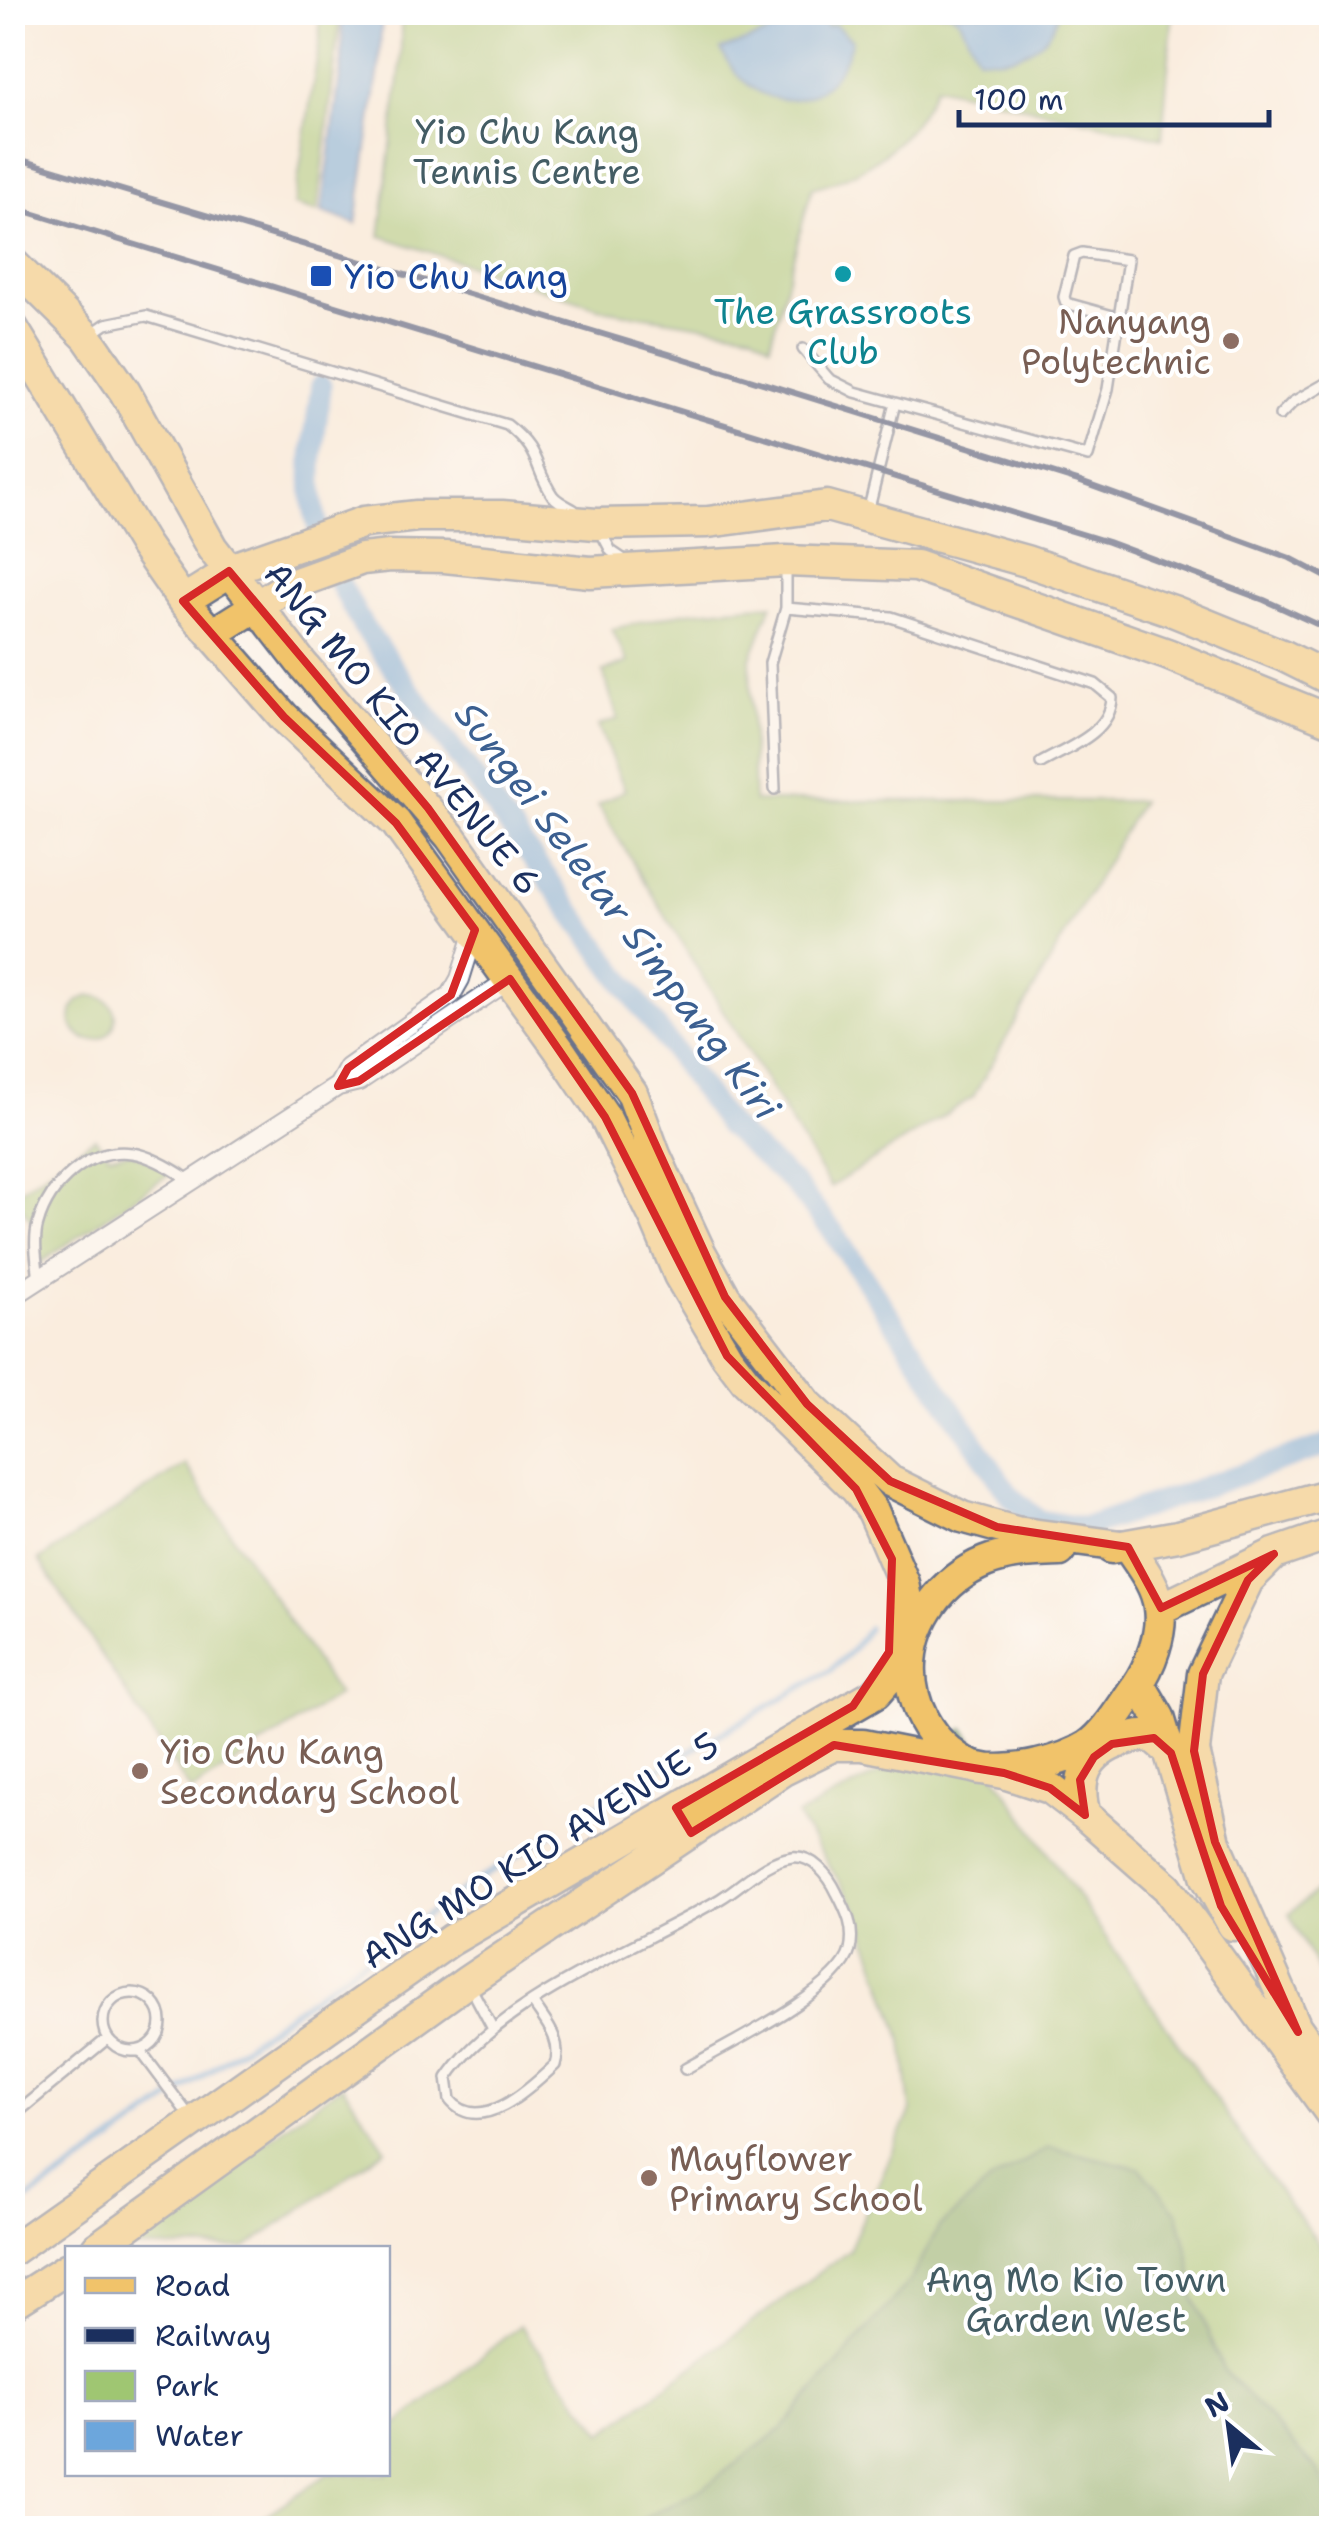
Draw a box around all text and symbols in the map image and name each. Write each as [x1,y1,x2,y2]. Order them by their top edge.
scale bar [959,65,1269,127]
text: 100 m [974,79,1064,120]
park label: Yio Chu Kang Tennis Centre [413,108,641,195]
place label: Yio Chu Kang [344,253,568,300]
marker: Yio Chu Kang [308,263,334,289]
marker: The Grassroots Club [832,263,854,285]
place label: The Grassroots Club [714,288,972,375]
place label: Nanyang Polytechnic [1021,298,1211,385]
marker: Nanyang Polytechnic [1220,330,1242,352]
street label: ANG MO KIO AVENUE 6 [254,552,552,904]
water label: Sungei Seletar Simpang Kiri [444,690,793,1131]
street label: ANG MO KIO AVENUE 5 [352,1721,728,1979]
place label: Yio Chu Kang Secondary School [160,1728,460,1815]
marker: Yio Chu Kang Secondary School [129,1760,151,1782]
place label: Mayflower Primary School [669,2135,923,2222]
marker: Mayflower Primary School [638,2167,660,2189]
legend [65,2246,390,2476]
park label: Ang Mo Kio Town Garden West [926,2256,1226,2343]
text: Road [155,2265,230,2306]
text: Railway [155,2315,271,2356]
text: Park [155,2365,219,2406]
north arrow [1179,2376,1279,2476]
text: N [1198,2382,1236,2426]
text: Water [155,2415,244,2456]

